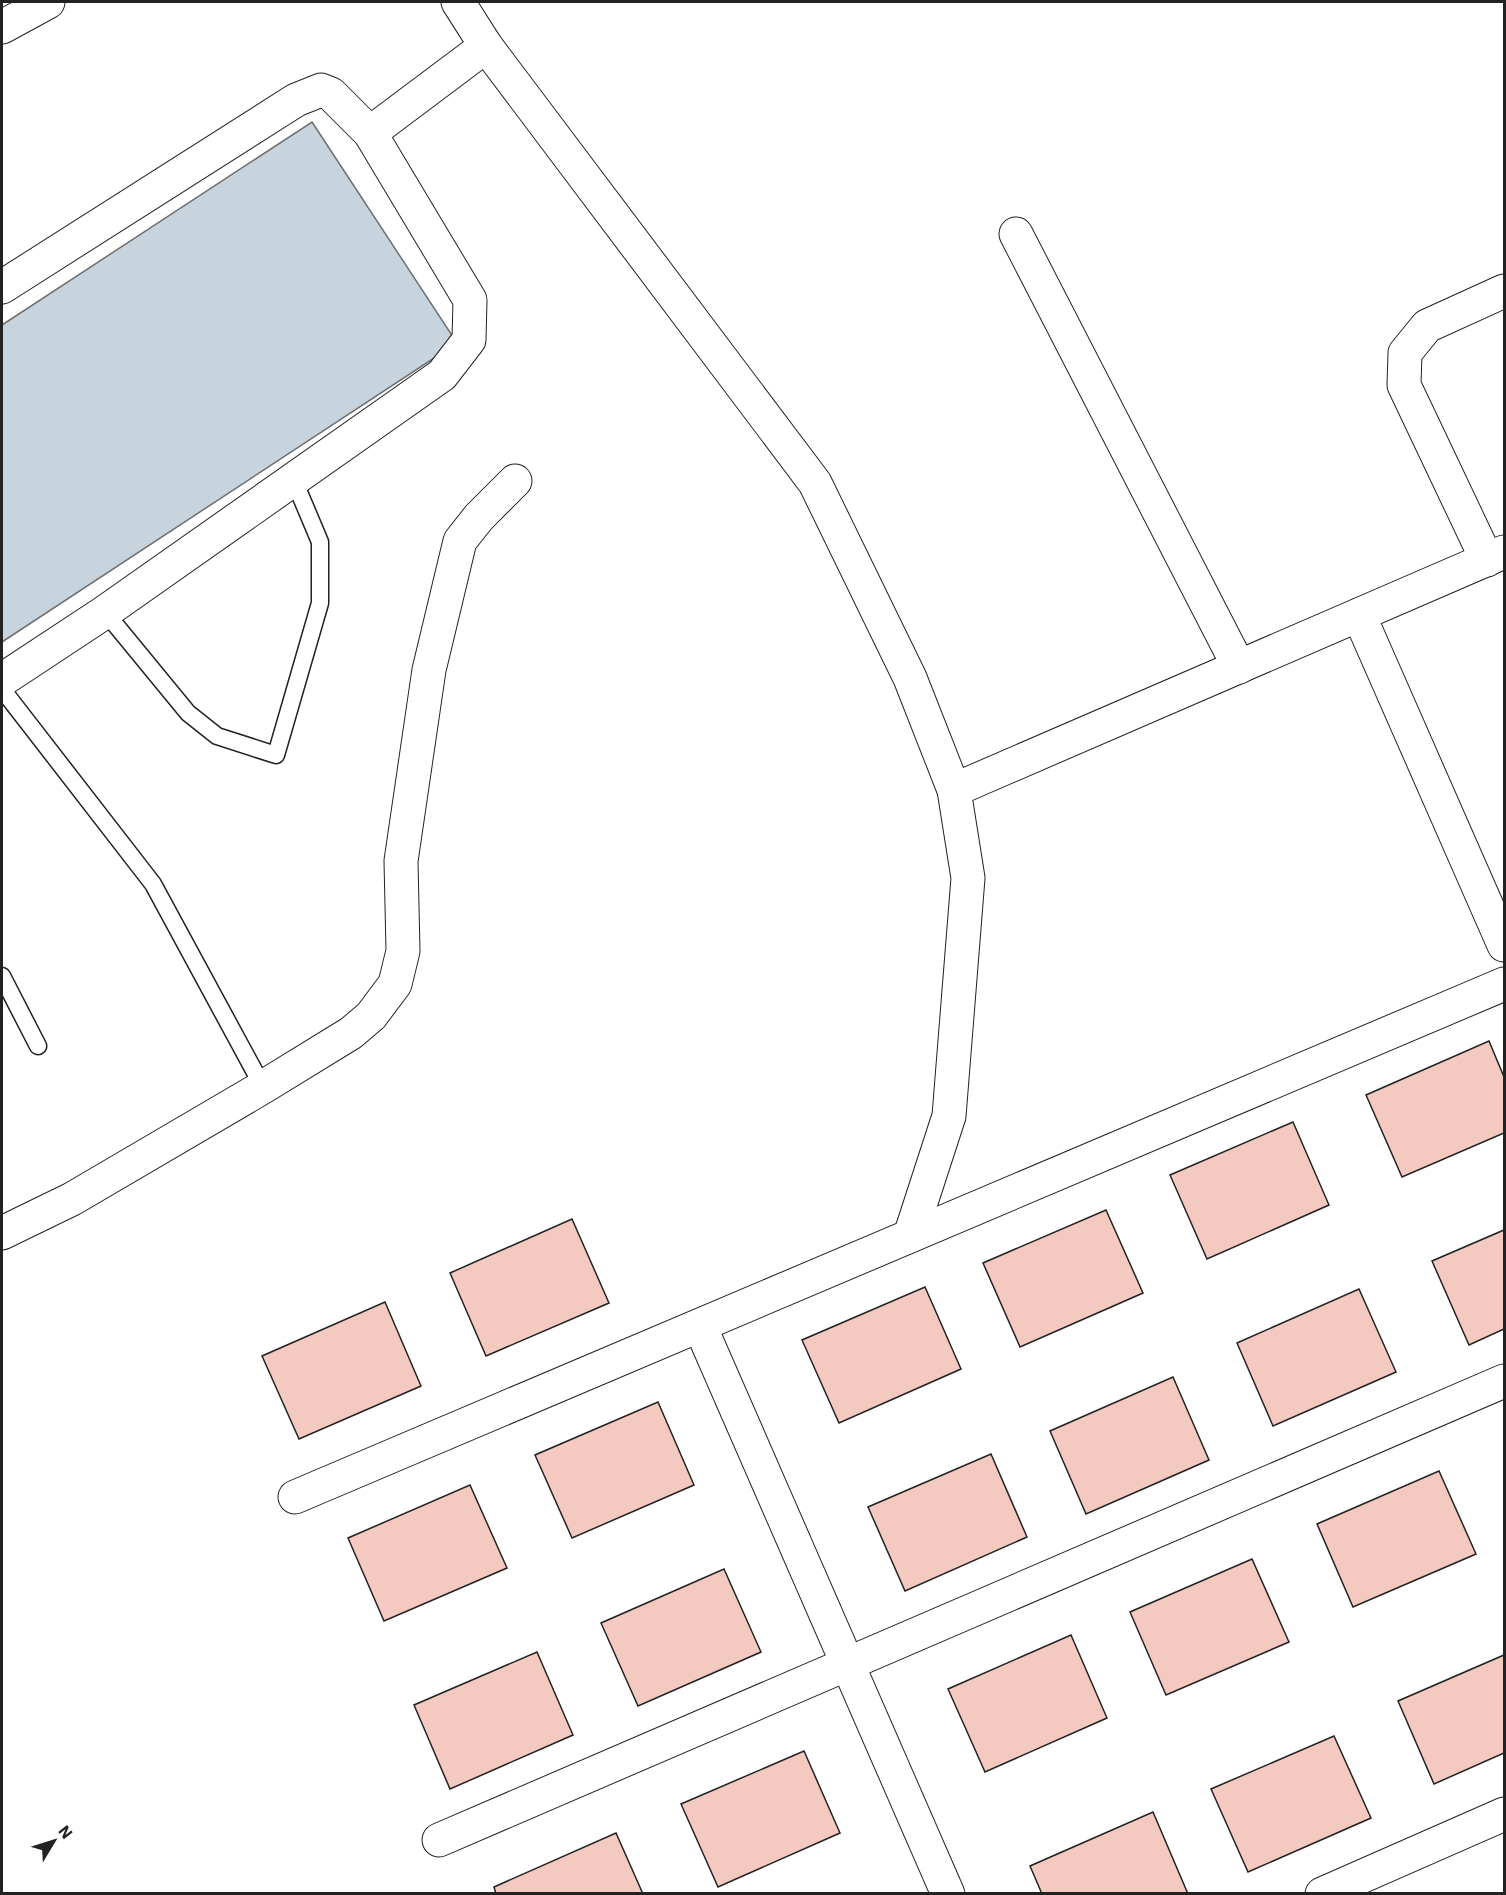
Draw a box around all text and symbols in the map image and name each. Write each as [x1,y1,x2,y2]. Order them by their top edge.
north arrow [24,1811,84,1871]
text: N [54,1821,77,1842]

